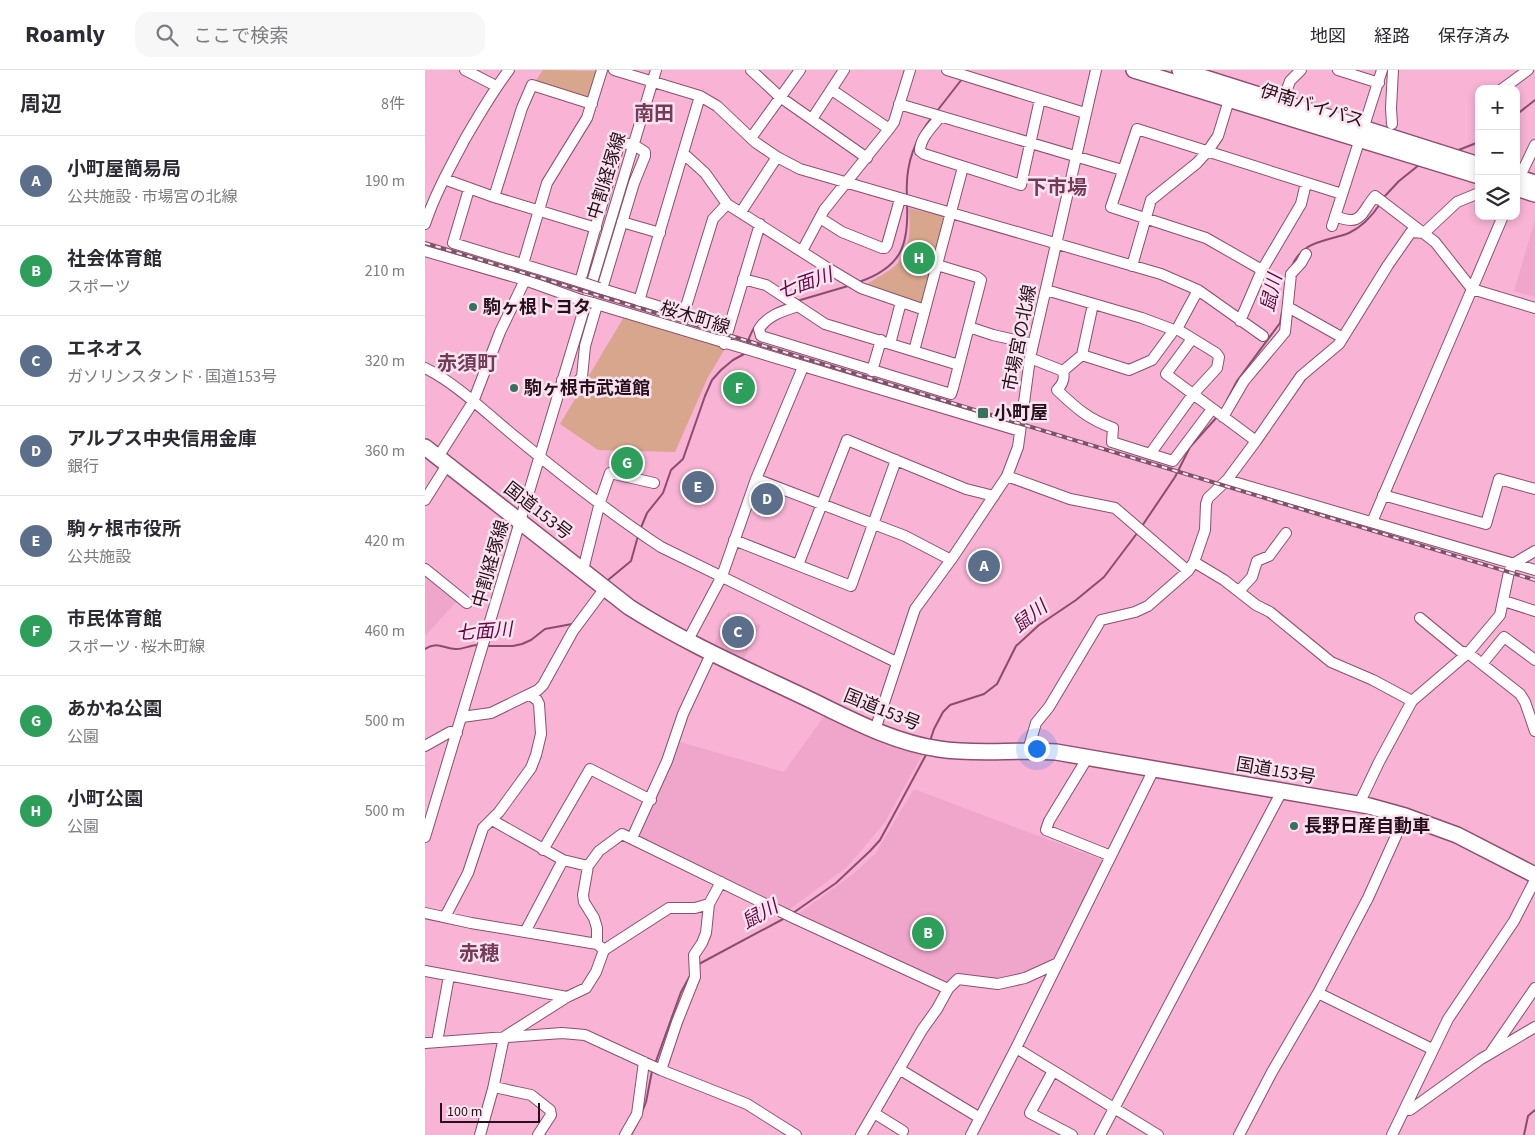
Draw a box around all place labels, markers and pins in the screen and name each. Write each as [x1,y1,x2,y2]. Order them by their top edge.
pin: H [903,239,935,277]
place label: 駒ヶ根トヨタ [483,295,591,320]
marker: 駒ヶ根トヨタ [467,301,479,313]
pin: F [723,369,755,407]
place label: 駒ヶ根市武道館 [524,376,650,401]
marker: 駒ヶ根市武道館 [508,382,520,394]
place label: 小町屋 [994,401,1048,426]
marker: 小町屋 [976,406,990,420]
pin: G [611,444,643,482]
pin: E [682,468,714,506]
pin: D [751,480,783,518]
pin: A [968,547,1000,585]
pin: C [722,613,754,651]
place label: 長野日産自動車 [1304,814,1430,839]
marker: 長野日産自動車 [1288,820,1300,832]
pin: B [912,914,944,952]

